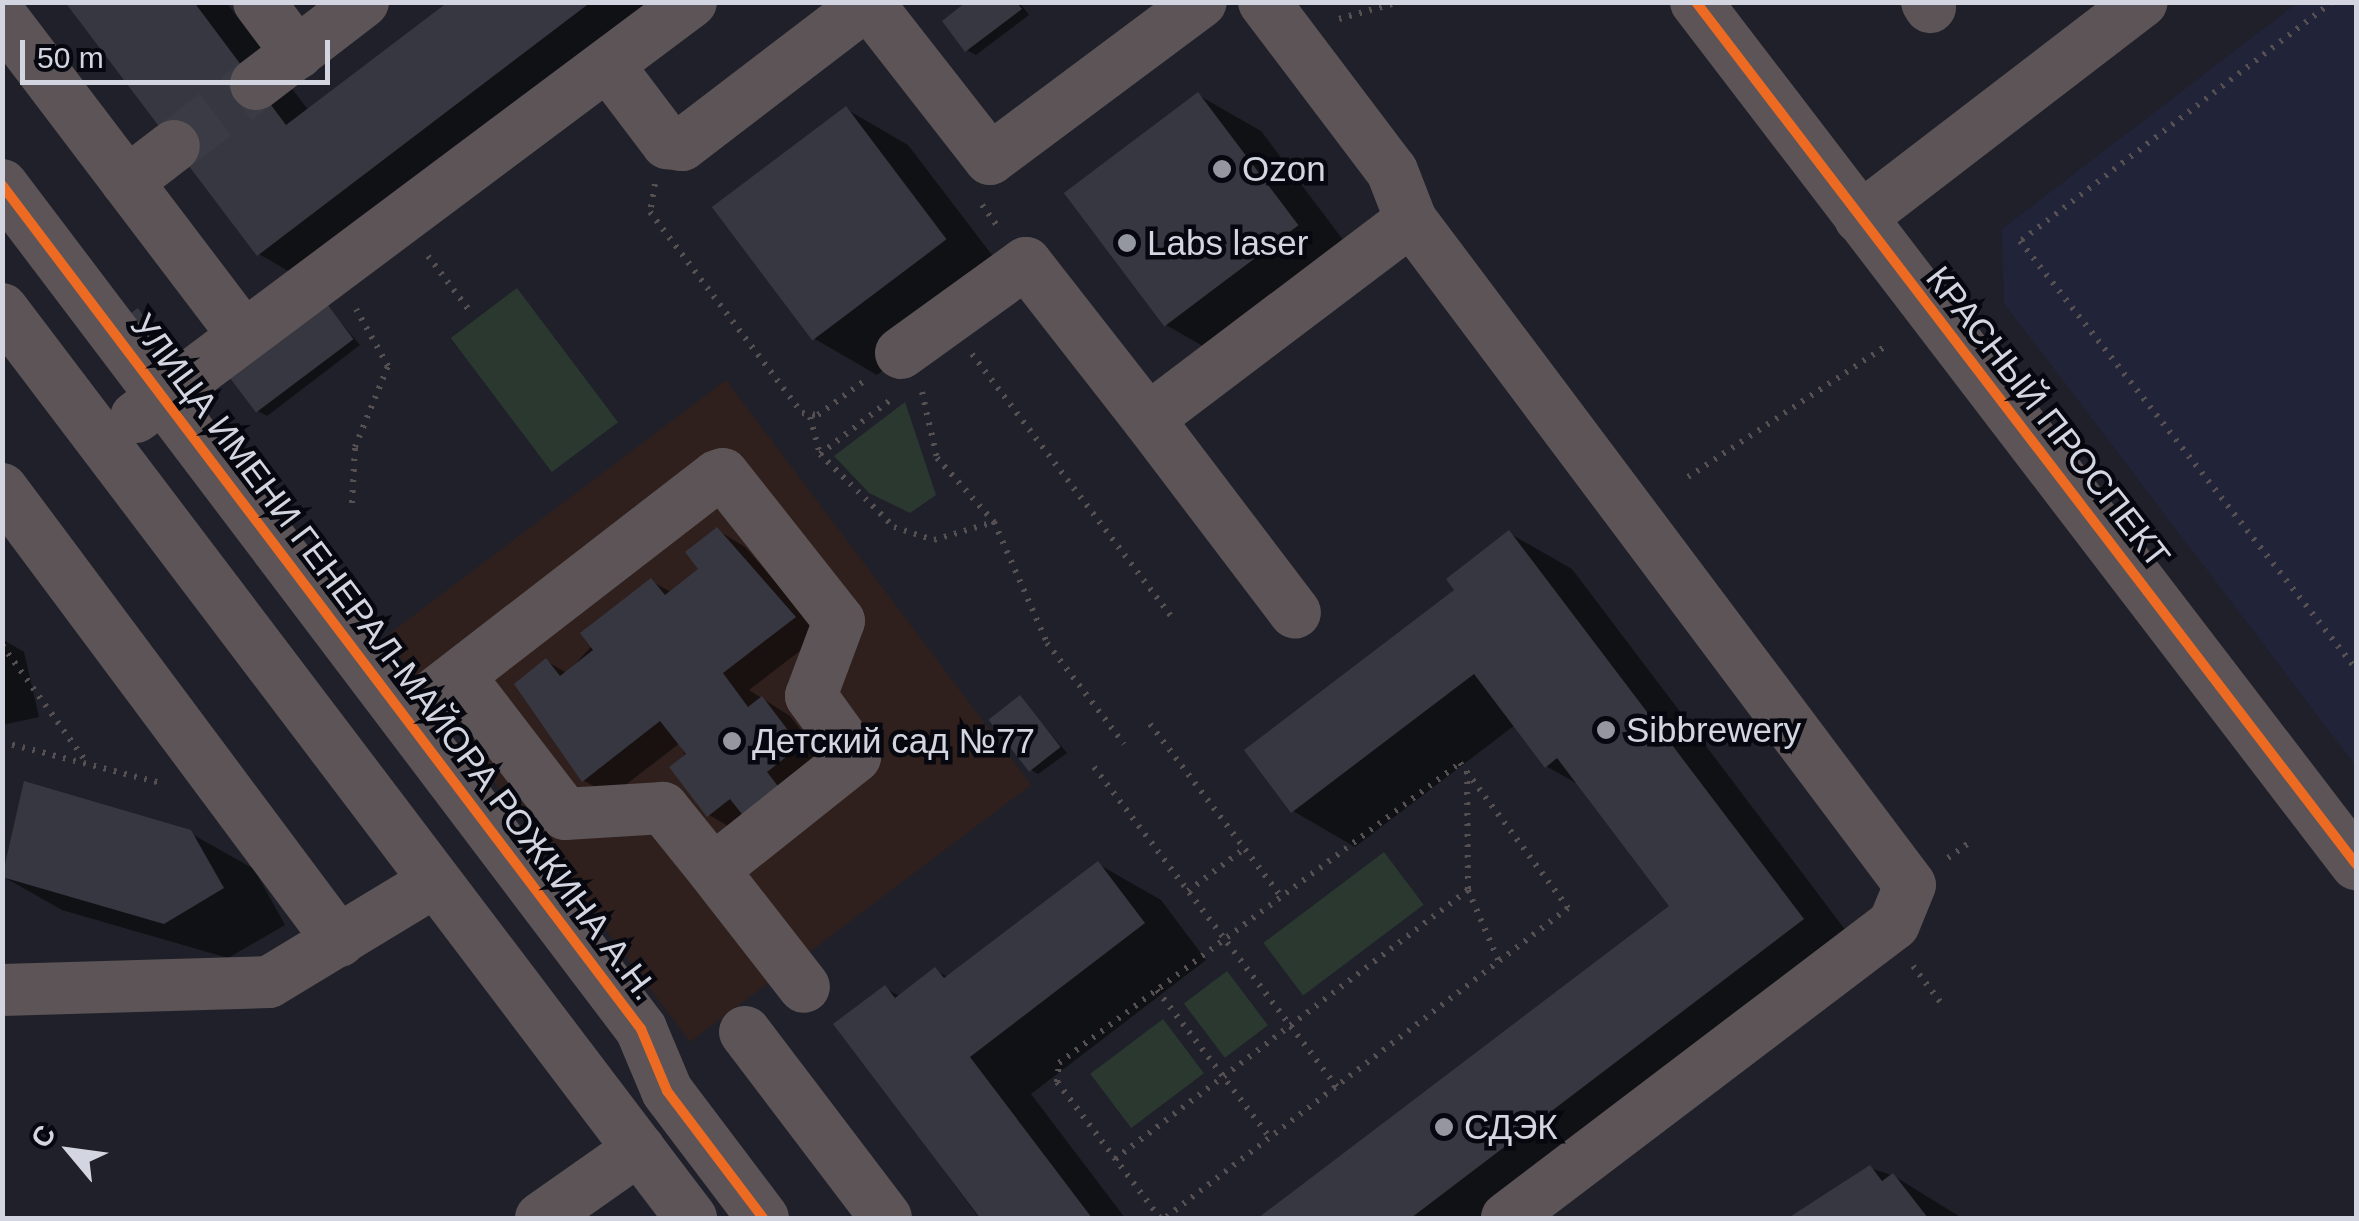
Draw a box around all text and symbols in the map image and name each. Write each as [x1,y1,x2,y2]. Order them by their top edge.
scale bar [25,20,335,82]
text: 50 m [37,41,104,74]
place label: Ozon [1242,148,1326,190]
marker: Ozon [1211,158,1233,180]
place label: Labs laser [1147,222,1308,264]
marker: Labs laser [1116,232,1138,254]
street label: КРАСНЫЙ ПРОСПЕКТ [1917,258,2179,576]
street label: УЛИЦА ИМЕНИ ГЕНЕРАЛ-МАЙОРА РОЖКИНА А.Н. [122,305,666,1009]
place label: Sibbrewery [1626,709,1801,751]
marker: Sibbrewery [1595,719,1617,741]
place label: Детский сад №77 [752,720,1035,762]
marker: Детский сад №77 [721,730,743,752]
north arrow [20,1101,120,1201]
place label: СДЭК [1464,1106,1558,1148]
marker: СДЭК [1433,1116,1455,1138]
text: С [25,1120,62,1153]

